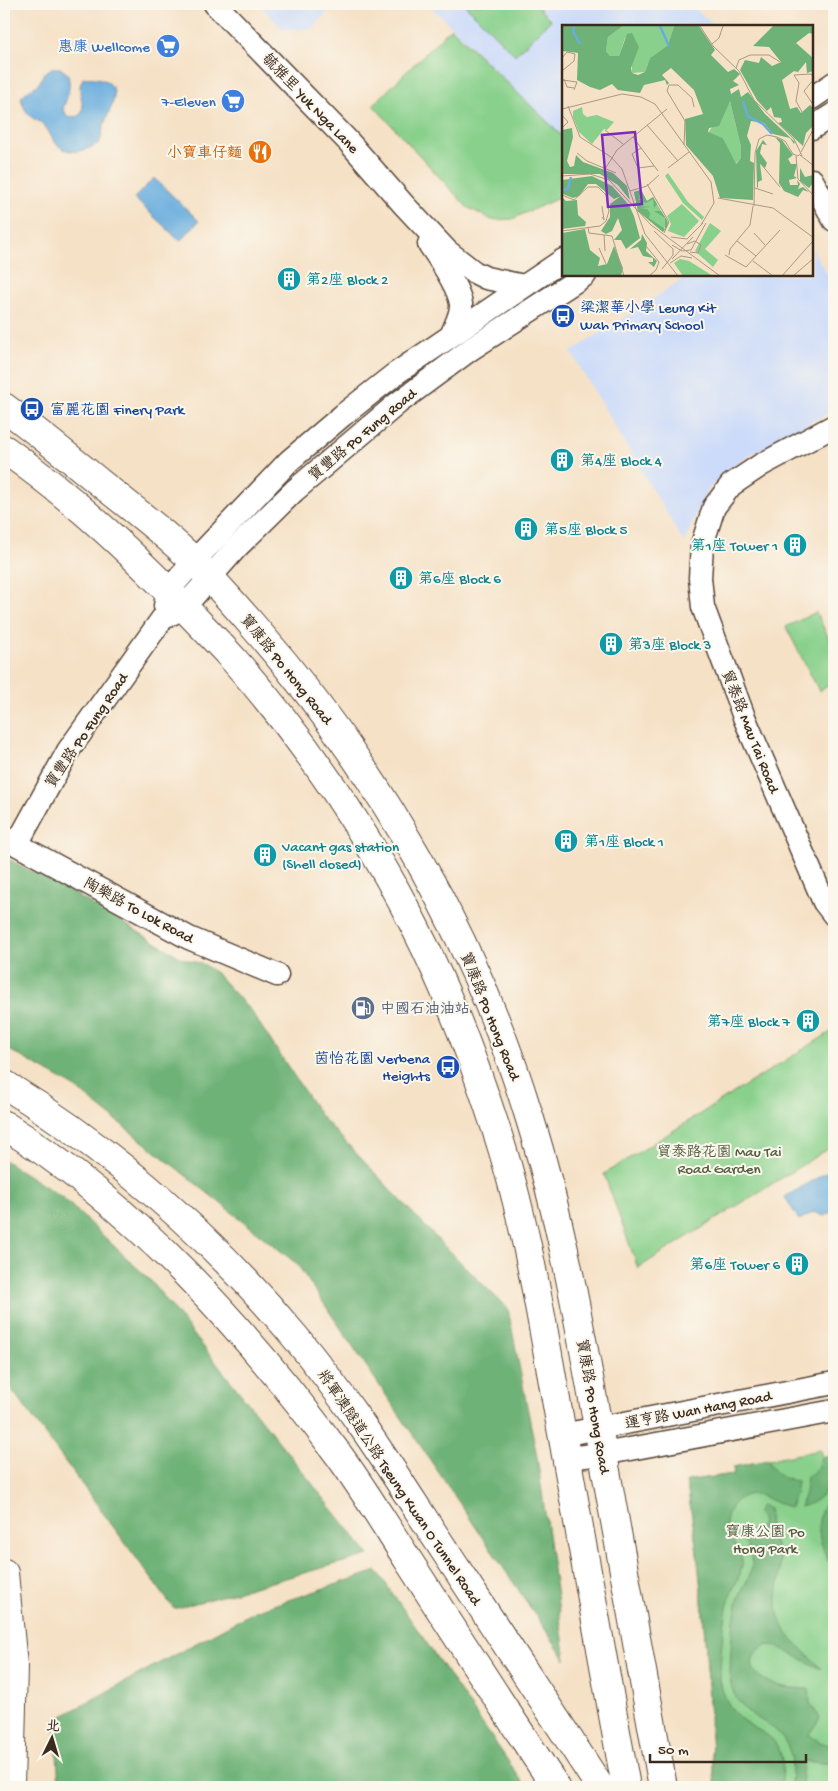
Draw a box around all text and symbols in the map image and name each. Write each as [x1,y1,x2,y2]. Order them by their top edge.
inset map [562,25,813,276]
supermarket icon: 惠康 Wellcome [155,33,181,59]
place label: 惠康 Wellcome [58,39,150,57]
street label: 毓雅里 Yuk Nga Lane [257,50,363,158]
supermarket icon: 7-Eleven [220,88,246,114]
place label: 7-Eleven [161,94,216,112]
restaurant icon: 小寶車仔麵 [247,139,273,165]
place label: 小寶車仔麵 [167,145,242,163]
building icon: 第2座 Block 2 [276,266,302,292]
place label: 第2座 Block 2 [306,272,388,290]
place label: 梁潔華小學 Leung Kit Wah Primary School [580,299,718,335]
bus stop icon: 梁潔華小學 Leung Kit Wah Primary School [550,303,576,329]
street label: 寶豐路 Po Fung Road [305,384,422,486]
bus stop icon: 富麗花園 Finery Park [19,396,45,422]
place label: 富麗花園 Finery Park [50,402,186,420]
building icon: 第4座 Block 4 [549,447,575,473]
place label: 第4座 Block 4 [580,453,662,471]
building icon: 第5座 Block 5 [513,516,539,542]
place label: 第5座 Block 5 [544,522,628,540]
building icon: 第1座 Tower 1 [782,532,808,558]
place label: 第1座 Tower 1 [691,538,778,556]
building icon: 第6座 Block 6 [388,565,414,591]
place label: 第6座 Block 6 [418,571,501,589]
street label: 寶康路 Po Hong Road [236,612,336,730]
building icon: 第3座 Block 3 [598,631,624,657]
place label: 第3座 Block 3 [628,637,711,655]
street label: 貿泰路 Mau Tai Road [716,667,783,797]
street label: 寶豐路 Po Fung Road [42,669,133,792]
building icon: 第1座 Block 1 [553,828,579,854]
place label: 第1座 Block 1 [584,834,664,852]
place label: Vacant gas station (Shell closed) [281,839,399,874]
building icon: Vacant gas station (Shell closed) [252,842,278,868]
street label: 陶樂路 To Lok Road [80,874,198,949]
street label: 寶康路 Po Hong Road [455,950,524,1085]
fuel station icon: 中國石油油站 [350,995,376,1021]
place label: 中國石油油站 [380,1001,470,1019]
building icon: 第7座 Block 7 [795,1008,821,1034]
place label: 第7座 Block 7 [707,1014,791,1032]
place label: 茵怡花園 Verbena Heights [314,1051,431,1086]
bus stop icon: 茵怡花園 Verbena Heights [435,1054,461,1080]
park label: 貿泰路花園 Mau Tai Road Garden [656,1144,782,1179]
building icon: 第6座 Tower 6 [784,1251,810,1277]
place label: 第6座 Tower 6 [689,1257,780,1275]
street label: 寶康路 Po Hong Road [571,1338,613,1476]
street label: 將軍澳隧道公路 Tseung Kwan O Tunnel Road [313,1367,485,1610]
street label: 運亨路 Wan Hang Road [623,1388,774,1434]
park label: 寶康公園 Po Hong Park [725,1524,805,1559]
north arrow [28,1714,78,1764]
text: 北 [45,1718,61,1737]
scale bar [650,1731,807,1763]
text: 50 m [658,1742,689,1760]

